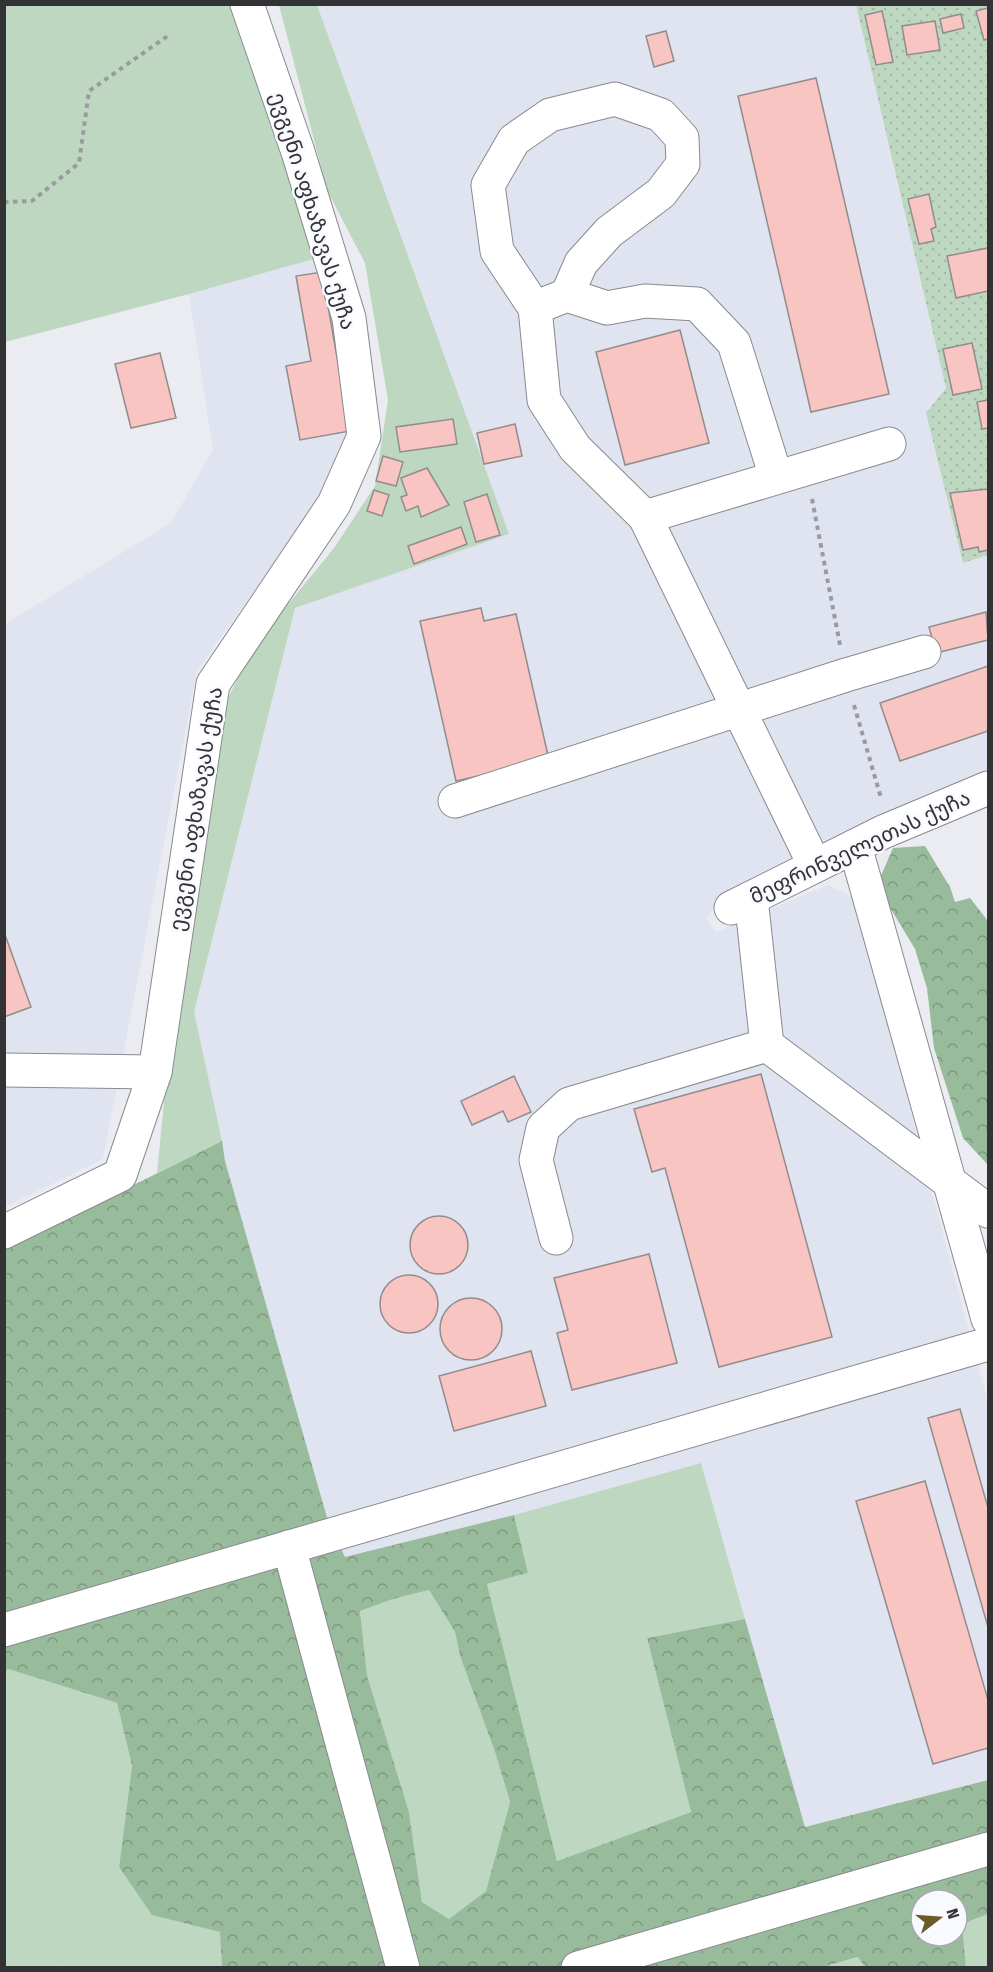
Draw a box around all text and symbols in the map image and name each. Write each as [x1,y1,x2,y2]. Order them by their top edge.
street label: ევგენი აფხაზავას ქუჩა [264,89,362,333]
street label: ევგენი აფხაზავას ქუჩა [164,685,228,933]
street label: მეფრინველეთას ქუჩა [746,784,974,910]
north arrow [909,1888,969,1948]
text: N [942,1906,963,1921]

